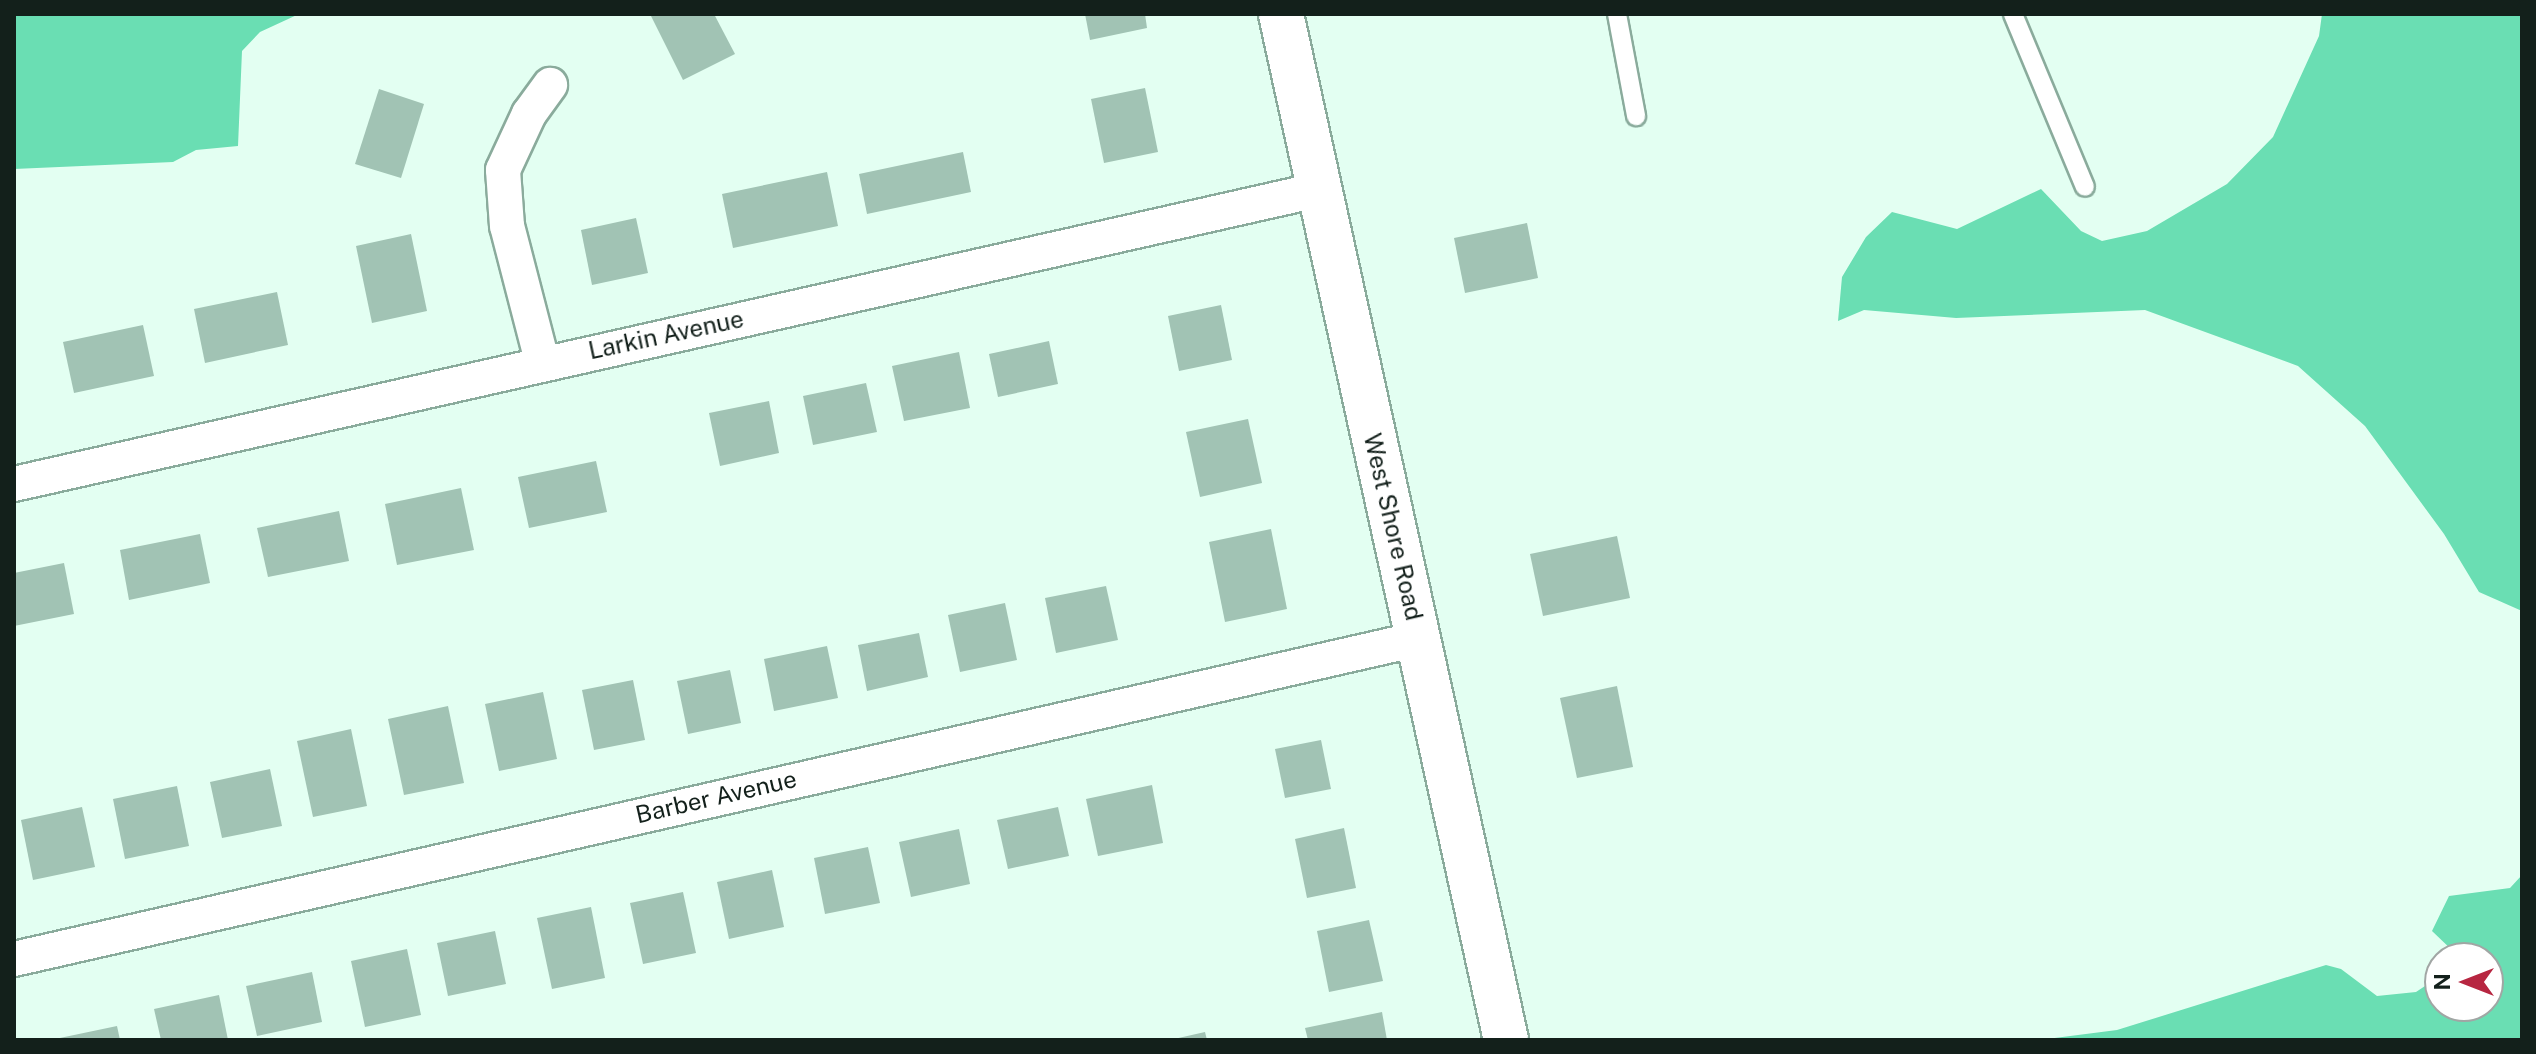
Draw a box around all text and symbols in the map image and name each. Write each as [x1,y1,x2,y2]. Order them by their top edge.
street label: Larkin Avenue [586,305,746,365]
street label: West Shore Road [1357,431,1429,623]
street label: Barber Avenue [633,764,799,830]
north arrow [2424,942,2504,1022]
text: N [2429,973,2455,991]

